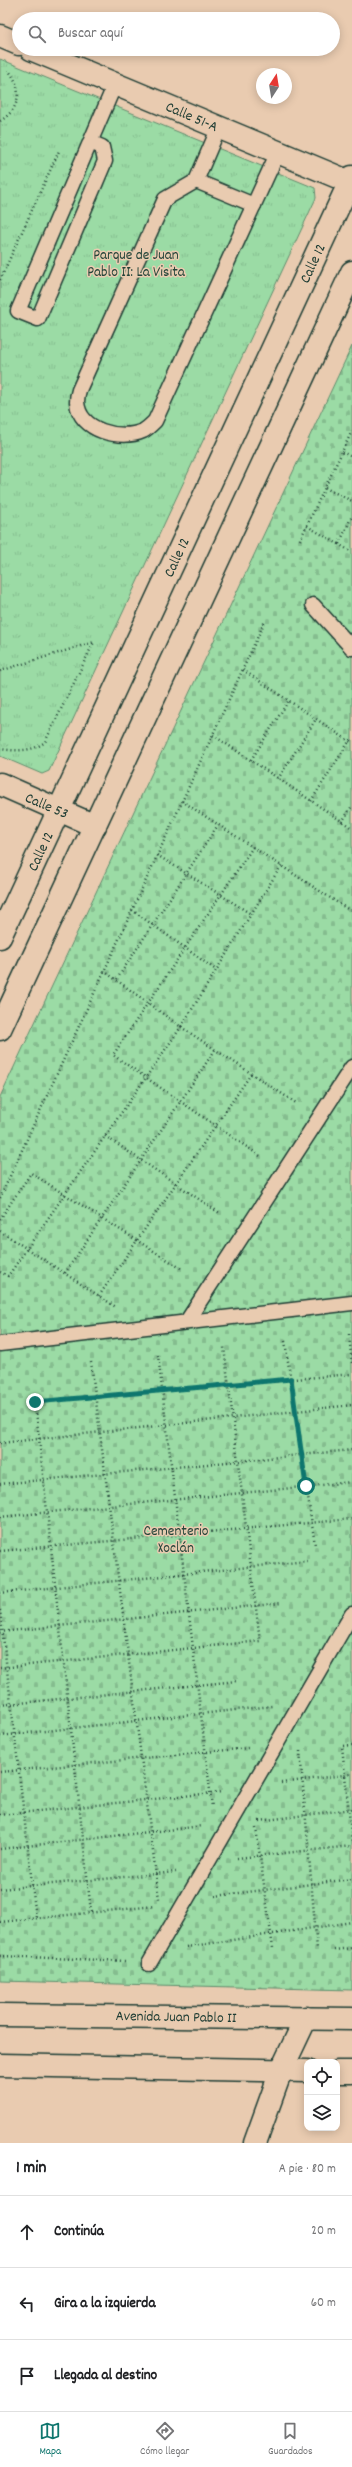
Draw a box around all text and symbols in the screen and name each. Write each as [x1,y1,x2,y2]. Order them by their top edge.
search box [12,12,340,56]
icon: search [26,23,48,45]
text: Buscar aquí [58,23,123,45]
north arrow [256,68,292,104]
street label: Calle 51-A [162,97,221,139]
street label: Calle 12 [295,240,333,287]
park label: Parque de Juan Pablo II: La Visita [87,245,186,284]
street label: Calle 12 [159,534,197,581]
street label: Calle 53 [21,788,71,826]
street label: Calle 12 [23,828,61,875]
route end [26,1393,44,1411]
route start [297,1477,315,1495]
park label: Cementerio Xoclán [144,1521,209,1560]
street label: Avenida Juan Pablo II [115,2006,237,2030]
map controls [304,2059,340,2131]
button: locate [304,2059,340,2095]
button: layers [304,2095,340,2131]
text: 1 min [16,2157,46,2181]
text: A pie · 80 m [279,2160,336,2179]
icon: ahead [16,2221,38,2243]
text: Continúa [54,2221,104,2243]
text: 20 m [311,2222,336,2241]
icon: left [16,2293,38,2315]
text: Gira a la izquierda [54,2293,155,2315]
text: 60 m [311,2294,336,2313]
icon: arrive [16,2365,38,2387]
text: Llegada al destino [54,2365,157,2387]
tab: Mapa [39,2420,61,2460]
tab: Cómo llegar [140,2420,189,2460]
tab: Guardados [268,2420,313,2460]

